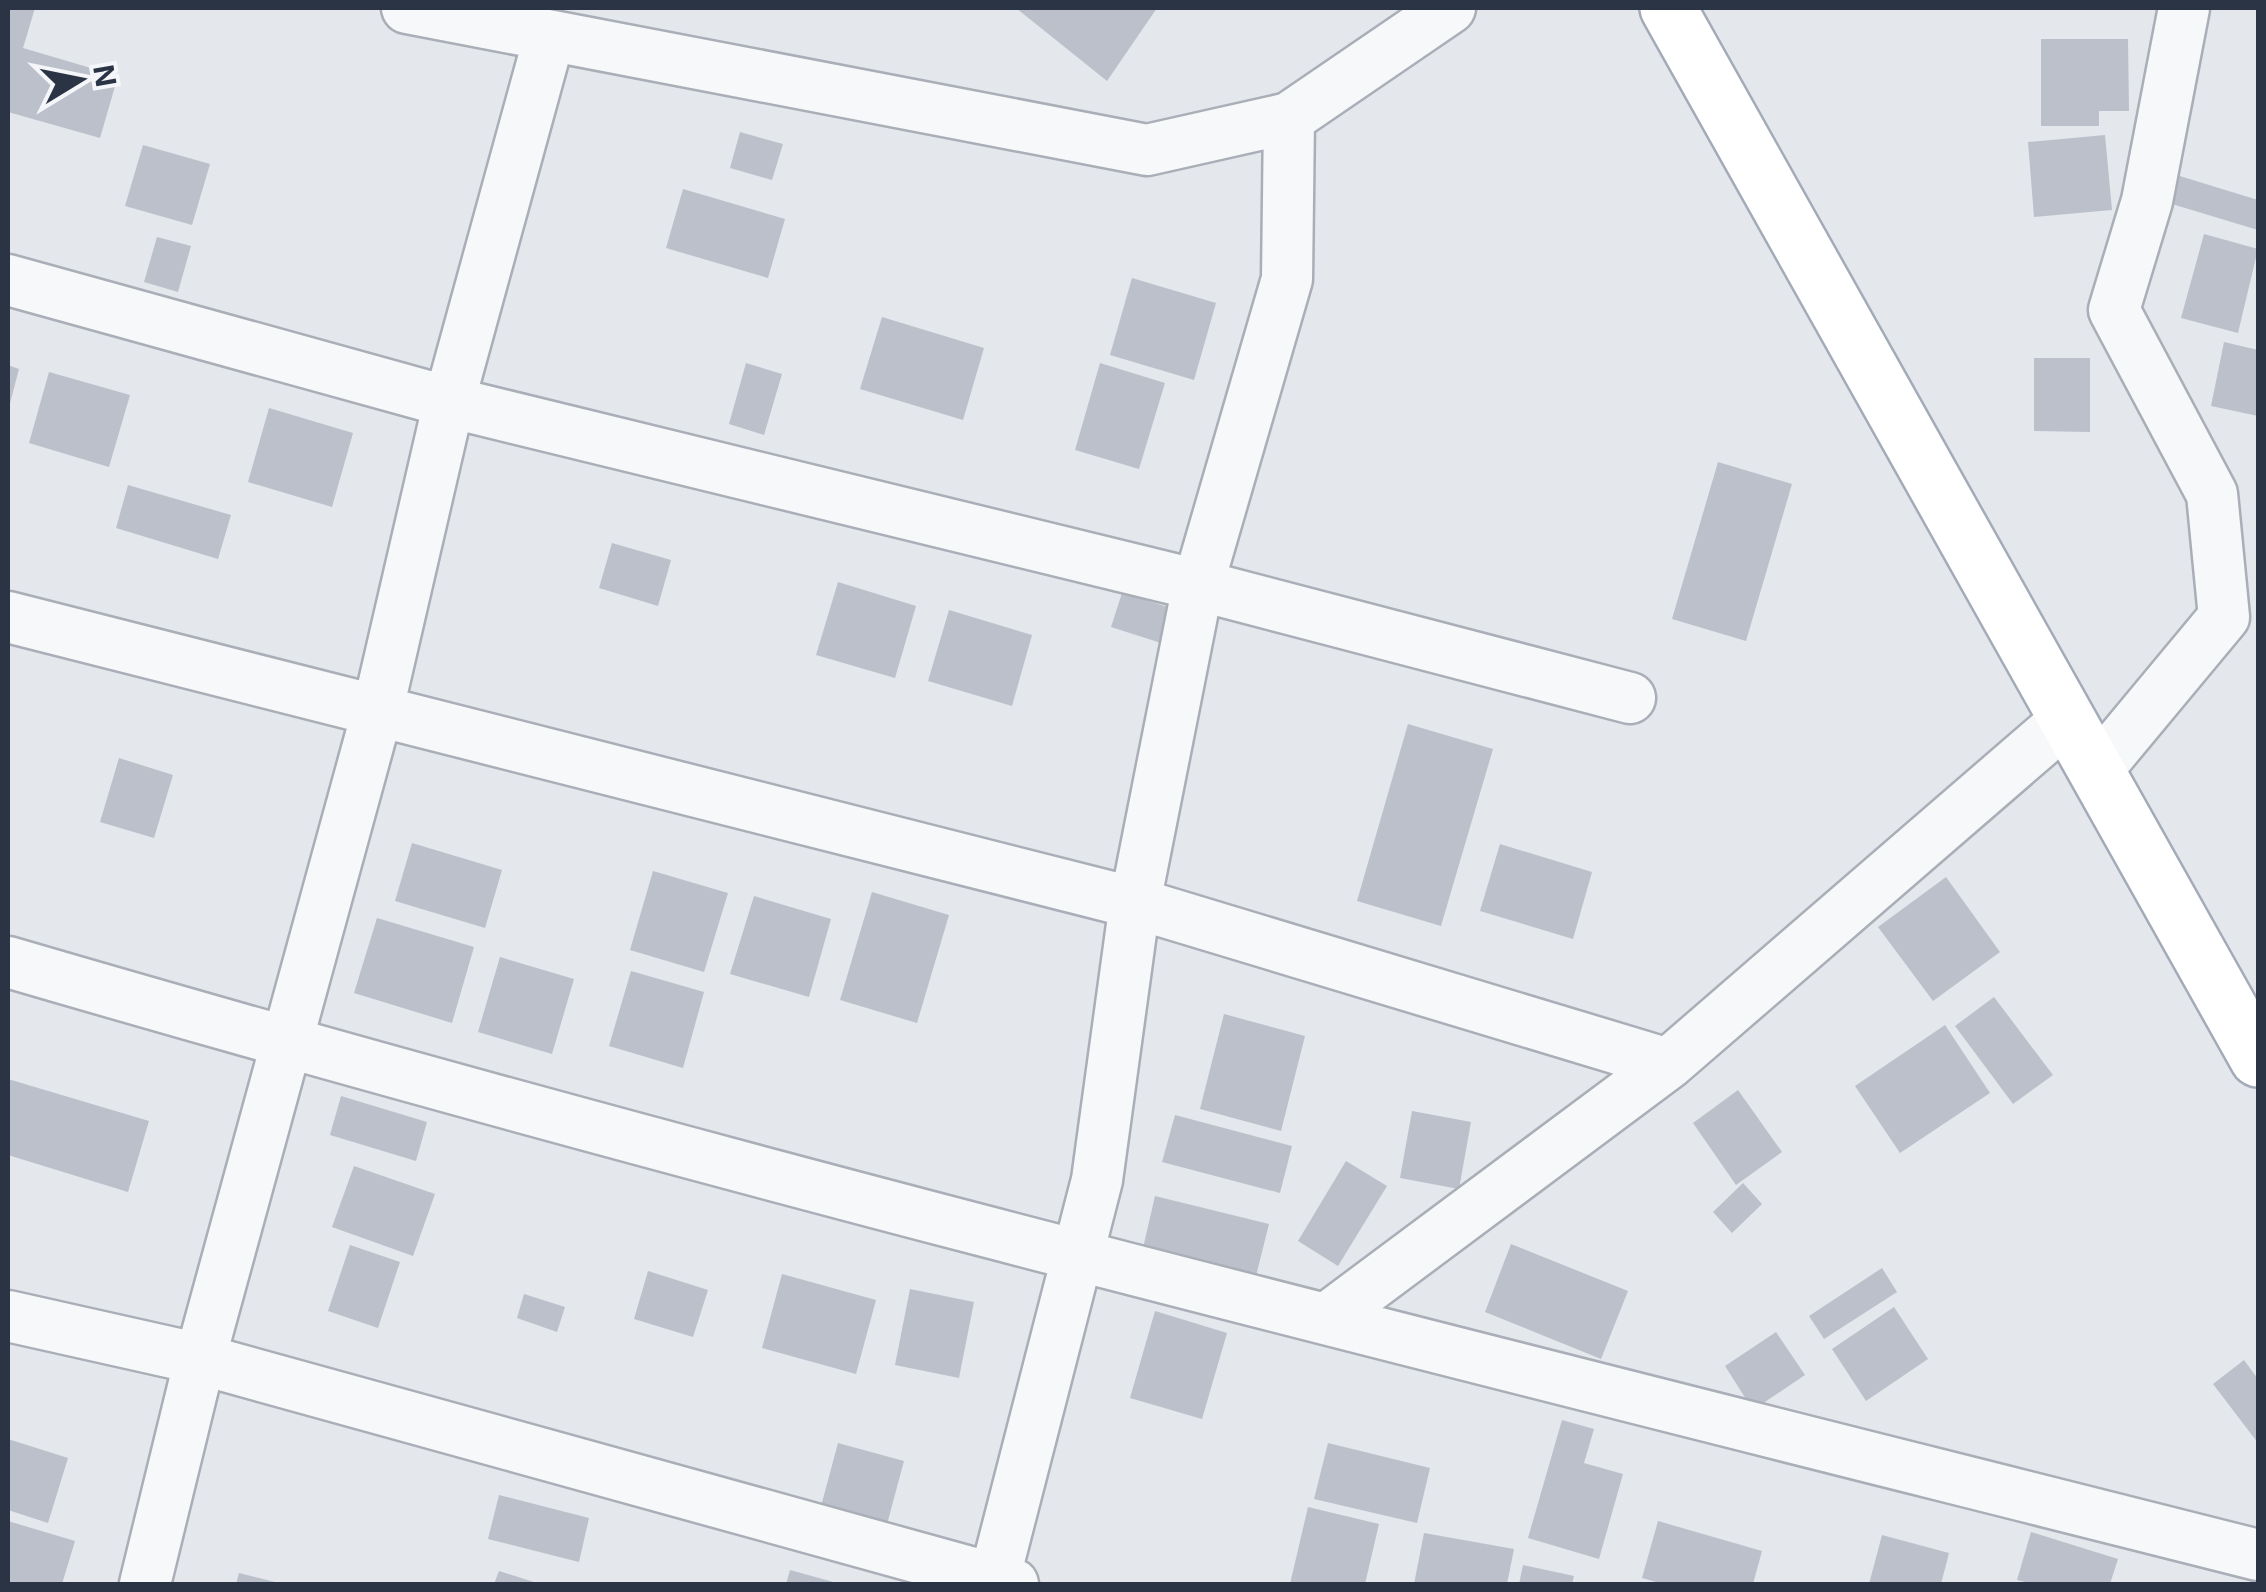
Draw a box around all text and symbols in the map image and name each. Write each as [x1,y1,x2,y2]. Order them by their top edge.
north arrow [30,30,130,130]
text: N [86,62,123,89]

